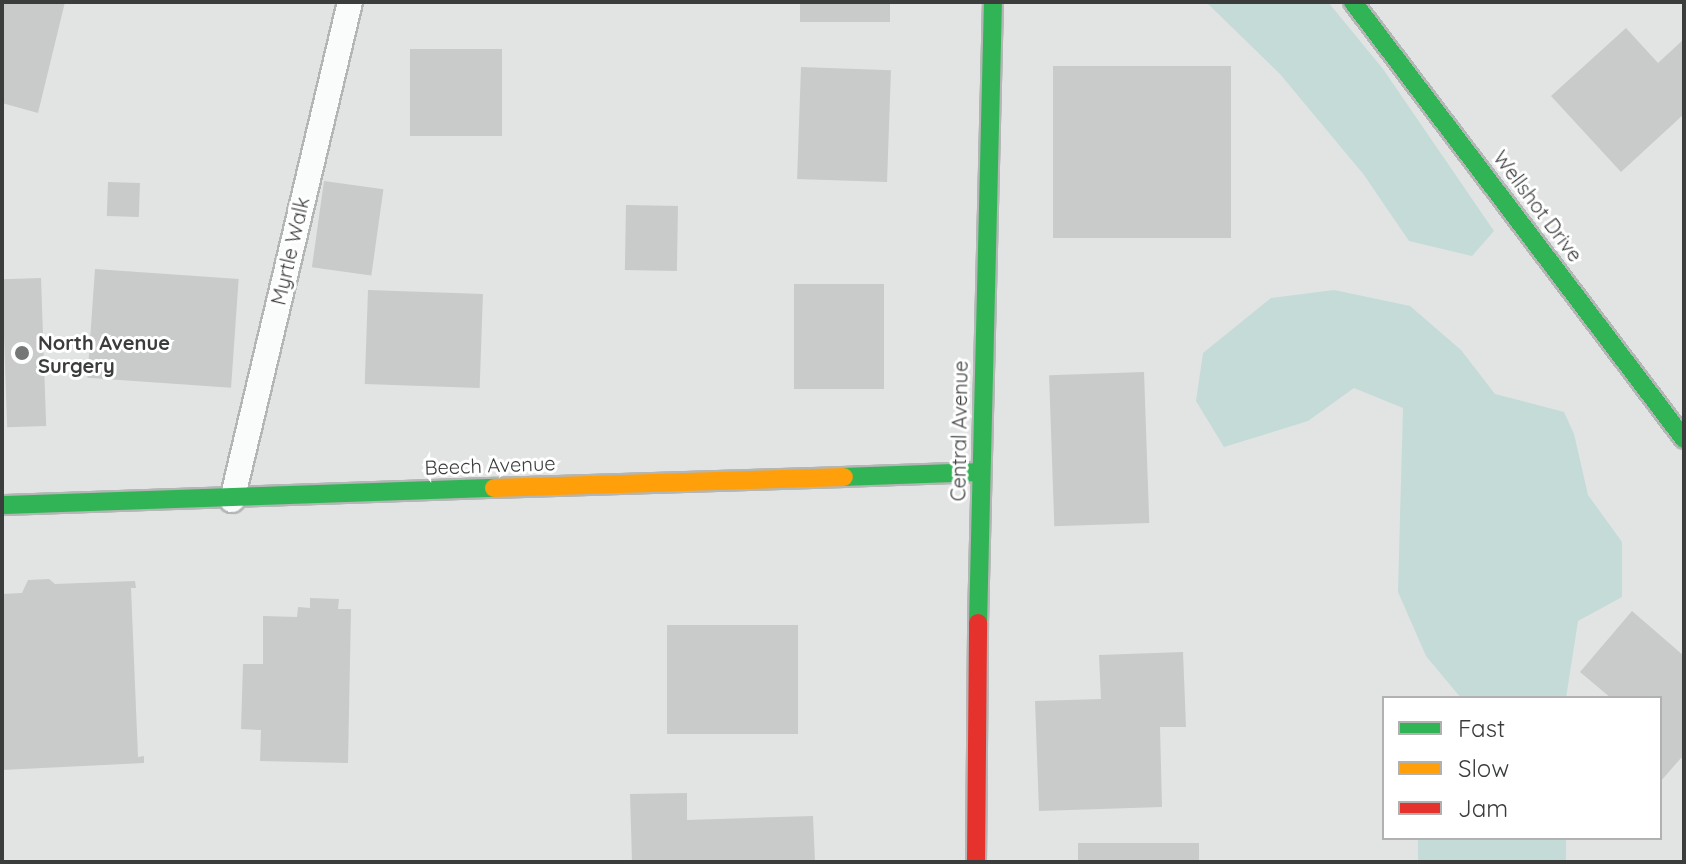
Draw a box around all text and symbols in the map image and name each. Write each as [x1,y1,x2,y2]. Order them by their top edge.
street label: Wellshot Drive [1488,146,1588,266]
street label: Myrtle Walk [266,195,314,307]
place label: North Avenue Surgery [38,330,170,377]
marker: North Avenue Surgery [13,344,31,362]
street label: Central Avenue [946,360,972,502]
street label: Beech Avenue [424,451,556,479]
legend [1382,696,1662,840]
text: Fast [1458,713,1505,743]
text: Slow [1458,753,1509,783]
text: Jam [1458,793,1508,823]

